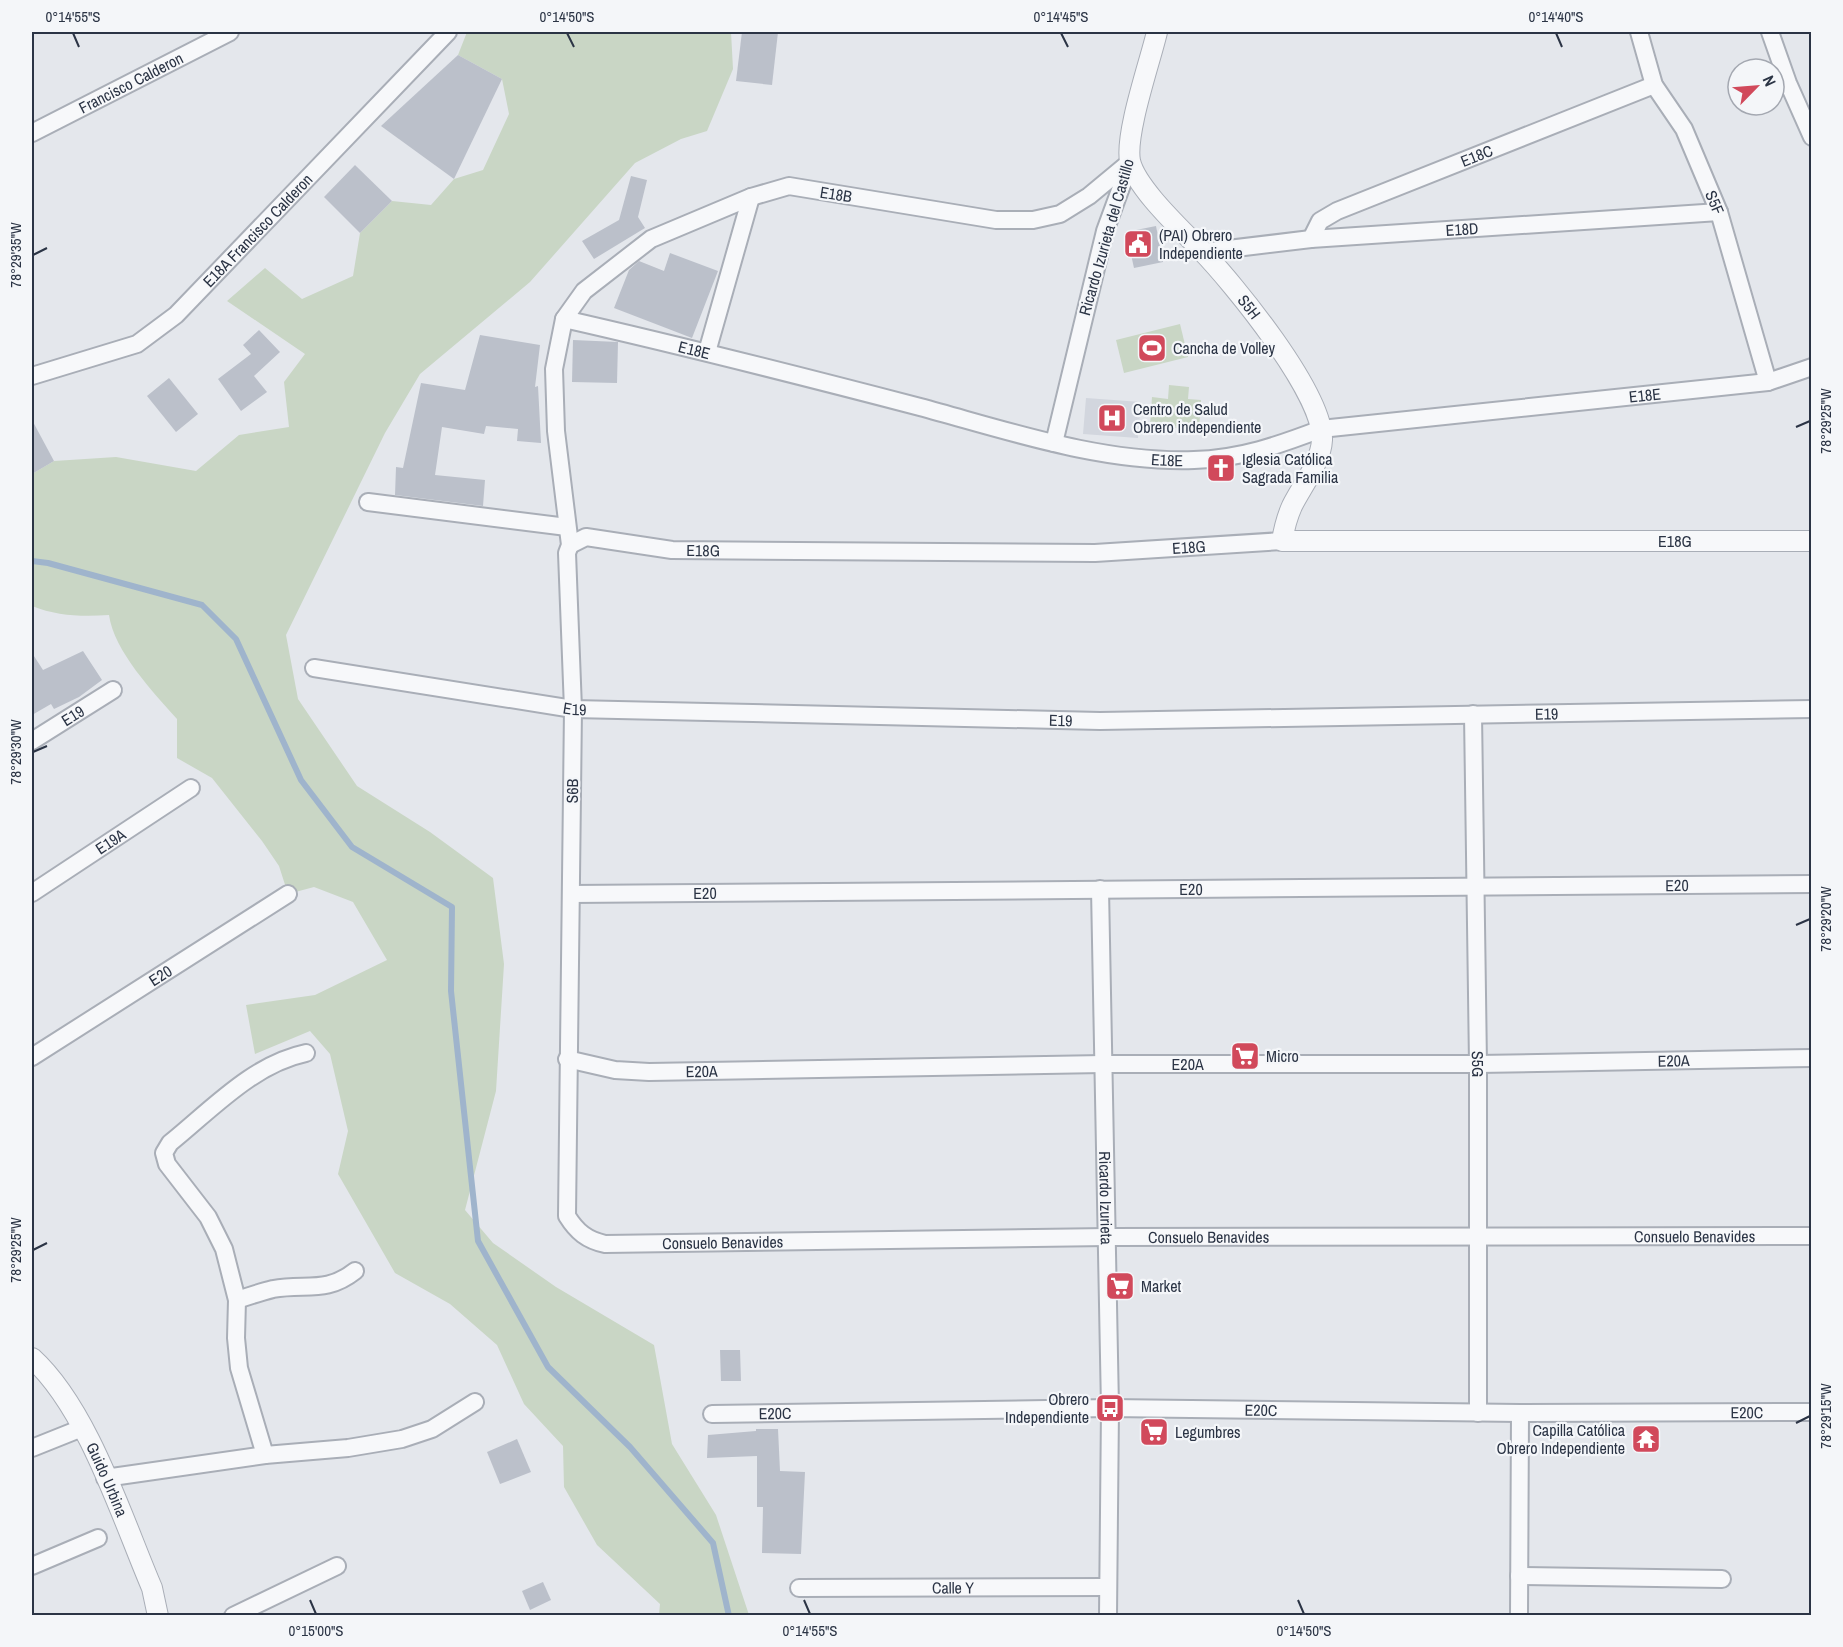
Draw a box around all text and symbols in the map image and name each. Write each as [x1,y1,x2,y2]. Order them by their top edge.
text: 0°14'55"S [45,6,101,27]
text: 0°14'50"S [539,6,595,27]
text: 0°14'45"S [1033,6,1089,27]
text: 0°14'40"S [1528,6,1584,27]
street label: Francisco Calderon [75,47,187,118]
north arrow [1726,57,1786,117]
text: N [1758,72,1782,90]
street label: E18C [1457,139,1496,172]
street label: Ricardo Izurieta del Castillo [1073,156,1139,318]
street label: E18A Francisco Calderon [198,169,317,292]
street label: E18B [818,181,854,207]
street label: S5F [1700,187,1730,218]
street label: E18D [1445,217,1479,241]
text: 78°29'35"W [5,222,26,288]
place label: (PAI) Obrero Independiente [1159,224,1243,264]
public building icon: (PAI) Obrero Independiente [1122,228,1154,260]
street label: S5H [1233,290,1266,324]
sports icon: Cancha de Volley [1136,332,1168,364]
street label: E18E [676,335,713,364]
place label: Cancha de Volley [1173,337,1276,359]
street label: E18E [1628,382,1662,408]
text: 78°29'25"W [1815,388,1836,454]
place label: Centro de Salud Obrero independiente [1133,398,1261,438]
hospital icon: Centro de Salud Obrero independiente [1096,402,1128,434]
street label: E18E [1150,448,1183,471]
place label: Iglesia Católica Sagrada Familia [1242,448,1339,488]
church icon: Iglesia Católica Sagrada Familia [1205,452,1237,484]
street label: E18G [1658,530,1692,552]
street label: E18G [1171,535,1206,559]
street label: E18G [686,539,720,561]
street label: E19 [561,697,587,720]
street label: E19 [57,700,88,731]
street label: E19 [1535,702,1558,725]
street label: E19 [1049,709,1073,731]
text: 78°29'30"W [5,719,26,785]
street label: S6B [561,778,583,804]
street label: E19A [91,823,130,859]
street label: E20 [1665,874,1689,896]
street label: E20 [1179,878,1203,900]
street label: E20 [693,882,717,904]
text: 78°29'20"W [1815,886,1836,952]
street label: E20 [144,960,176,991]
supermarket icon: Micro [1229,1040,1261,1072]
place label: Micro [1266,1045,1299,1067]
street label: E20A [1657,1049,1690,1072]
street label: S5G [1467,1051,1489,1077]
street label: E20A [1172,1053,1204,1075]
street label: E20A [685,1060,718,1082]
street label: Ricardo Izurieta [1094,1151,1118,1246]
text: 78°29'25"W [5,1217,26,1283]
street label: Consuelo Benavides [1634,1225,1755,1247]
street label: Consuelo Benavides [1148,1226,1269,1248]
street label: Consuelo Benavides [662,1231,783,1254]
supermarket icon: Market [1104,1270,1136,1302]
place label: Market [1141,1275,1181,1297]
text: 78°29'15"W [1815,1383,1836,1449]
place label: Obrero Independiente [1005,1388,1089,1428]
bus stop icon: Obrero Independiente [1094,1392,1126,1424]
street label: E20C [1244,1399,1277,1421]
street label: E20C [1730,1401,1763,1423]
street label: E20C [758,1402,792,1424]
supermarket icon: Legumbres [1138,1416,1170,1448]
place label: Capilla Católica Obrero Independiente [1497,1419,1626,1459]
place label: Legumbres [1175,1421,1241,1443]
temple icon: Capilla Católica Obrero Independiente [1630,1423,1662,1455]
street label: Guido Urbina [81,1439,133,1521]
street label: Calle Y [932,1576,974,1599]
text: 0°15'00"S [288,1620,344,1641]
text: 0°14'55"S [782,1620,838,1641]
text: 0°14'50"S [1276,1620,1332,1641]

